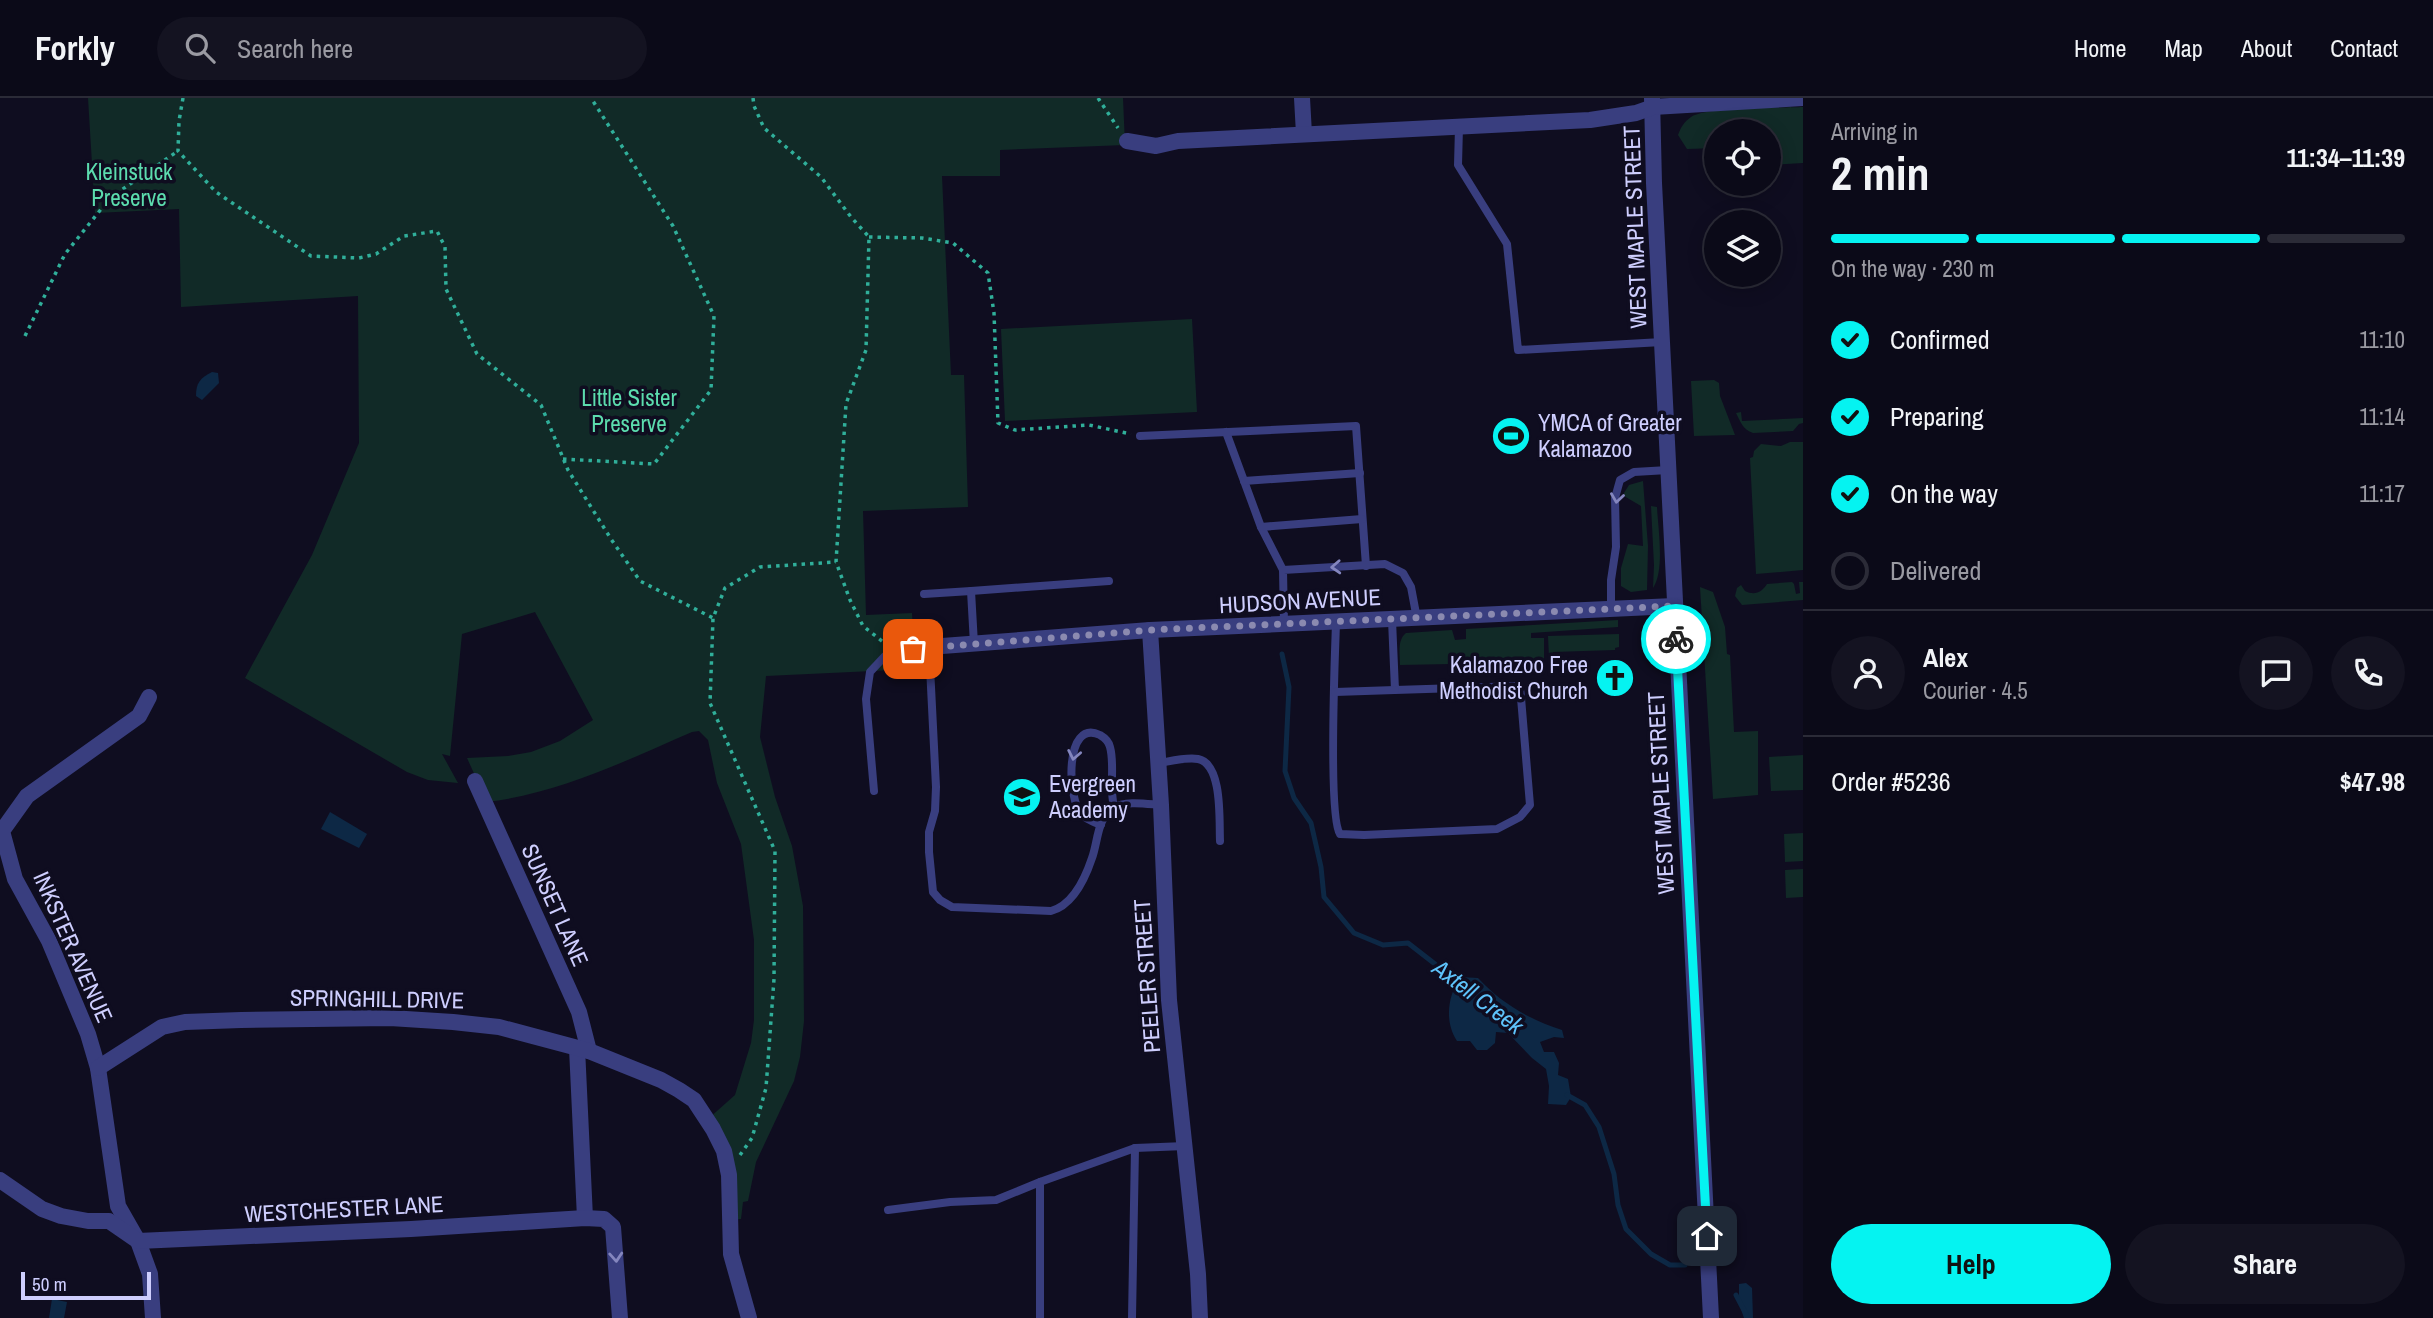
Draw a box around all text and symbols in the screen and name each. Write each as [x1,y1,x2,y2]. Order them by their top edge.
search box [157,17,647,80]
text: Forkly [35,26,115,70]
icon: search [181,29,219,67]
text: Search here [237,31,353,66]
text: Home [2074,32,2126,64]
text: Map [2164,32,2203,64]
text: About [2241,32,2292,64]
text: Contact [2330,32,2398,64]
text: Arriving in [1831,116,1918,147]
map controls [1704,119,1781,287]
button: locate [1704,119,1781,196]
street label: WEST MAPLE STREET [1615,125,1654,329]
text: 11:34–11:39 [2286,140,2405,175]
text: 2 min [1831,142,1930,204]
park label: Kleinstuck Preserve [85,156,173,213]
button: layers [1704,210,1781,287]
text: On the way · 230 m [1831,253,1995,284]
icon: check [1831,321,1869,359]
text: Confirmed [1890,322,1990,357]
text: 11:10 [2359,324,2405,355]
park label: Little Sister Preserve [581,382,677,439]
icon: check [1831,398,1869,436]
text: Preparing [1890,399,1984,434]
text: 11:14 [2359,401,2405,432]
place label: YMCA of Greater Kalamazoo [1538,407,1682,464]
sports icon: YMCA of Greater Kalamazoo [1490,415,1532,457]
icon: check [1831,475,1869,513]
text: On the way [1890,476,1998,511]
text: 11:17 [2359,478,2405,509]
one-way arrow [1610,492,1625,504]
text: Delivered [1890,553,1981,588]
one-way arrow [1330,560,1341,575]
street label: HUDSON AVENUE [1218,581,1382,620]
courier [1641,604,1711,674]
pin [883,619,943,679]
icon: bike [1657,620,1695,658]
icon: bag [894,630,932,668]
button: person [1831,636,1905,710]
button: chat [2239,636,2313,710]
button: phone [2331,636,2405,710]
text: Alex [1923,640,1968,675]
place label: Kalamazoo Free Methodist Church [1439,649,1588,706]
church icon: Kalamazoo Free Methodist Church [1594,657,1636,699]
text: Courier · 4.5 [1923,675,2028,706]
street label: WEST MAPLE STREET [1640,690,1681,895]
one-way arrow [1068,748,1083,760]
text: Order #5236 [1831,764,1951,799]
text: $47.98 [2340,764,2405,799]
place label: Evergreen Academy [1048,768,1136,825]
school or university icon: Evergreen Academy [1001,776,1043,818]
street label: SUNSET LANE [515,839,596,971]
street label: INKSTER AVENUE [26,866,121,1027]
street label: PEELER STREET [1126,898,1167,1054]
water label: Axtell Creek [1426,951,1532,1042]
street label: SPRINGHILL DRIVE [290,981,464,1016]
street label: WESTCHESTER LANE [244,1188,444,1229]
pin [1677,1206,1737,1266]
icon: home [1688,1217,1726,1255]
button: Help [1831,1224,2111,1304]
button: Share [2125,1224,2405,1304]
one-way arrow [608,1252,623,1263]
scale bar [21,1269,150,1301]
text: 50 m [32,1271,67,1297]

